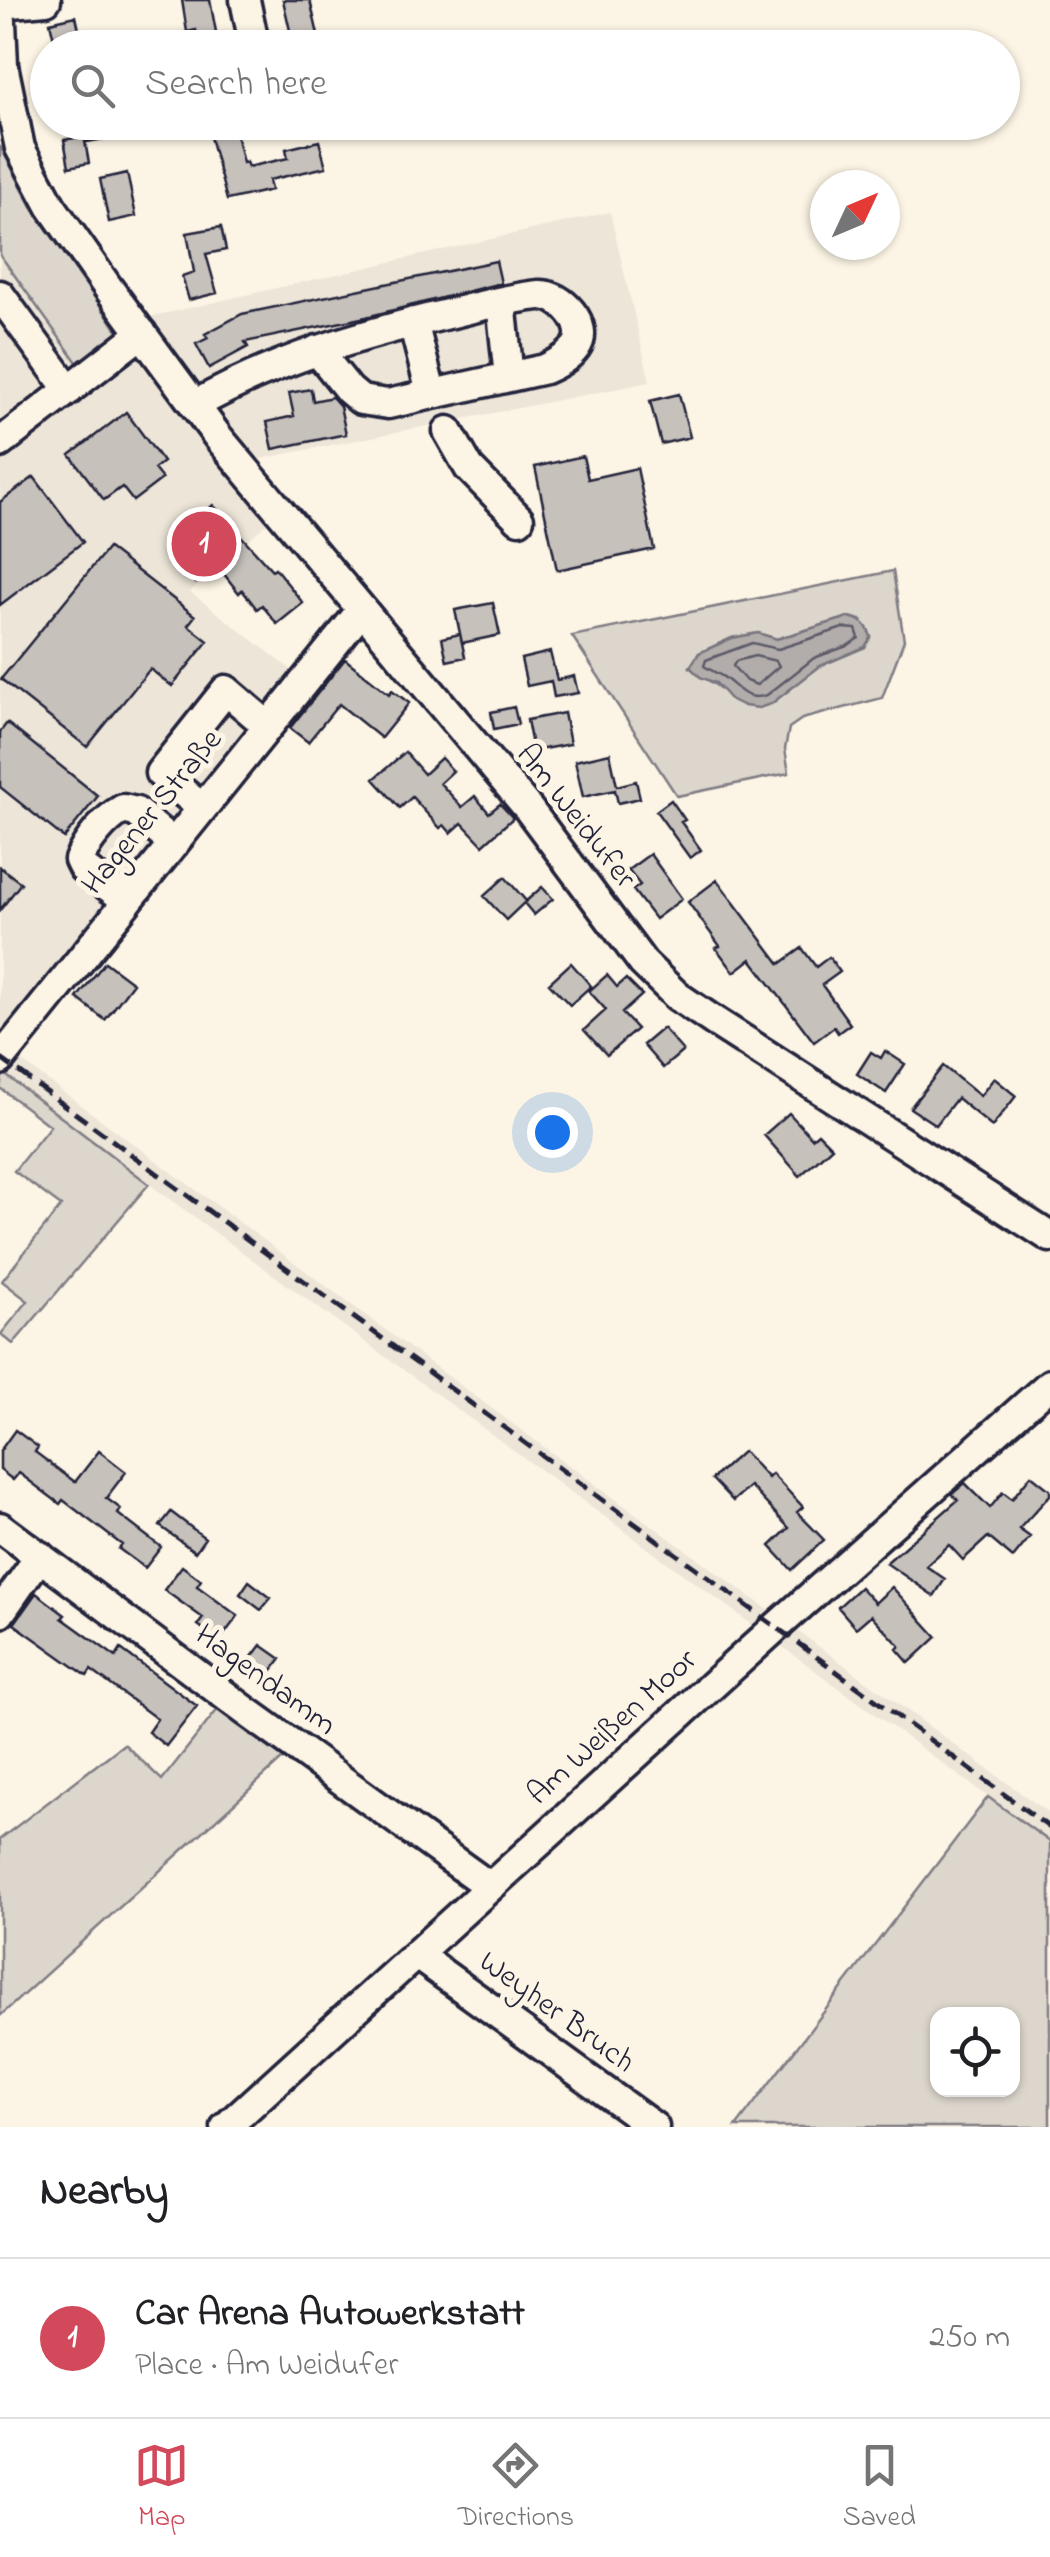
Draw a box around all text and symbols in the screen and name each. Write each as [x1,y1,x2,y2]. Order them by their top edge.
search box [30,30,1020,140]
text: Search here [145,57,327,113]
icon: search [65,58,120,113]
north arrow [810,170,900,260]
pin: 1 [172,506,236,582]
street label: Hagener Straße [71,719,235,906]
street label: Am Weidufer [503,734,647,900]
your location [527,1107,578,1158]
street label: Hagendamm [184,1613,346,1749]
street label: Am Weißen Moor [517,1639,709,1817]
street label: Weyher Bruch [468,1940,644,2086]
map controls [930,2007,1020,2097]
button: locate [930,2007,1020,2097]
text: Nearby [40,2162,168,2223]
text: Car Arena Autowerkstatt [135,2287,525,2343]
text: 1 [67,2315,78,2362]
text: 250 m [929,2315,1010,2362]
text: Place · Am Weidufer [135,2343,398,2390]
tab: Map [134,2438,189,2539]
tab: Directions [458,2438,574,2539]
tab: Saved [843,2438,916,2539]

